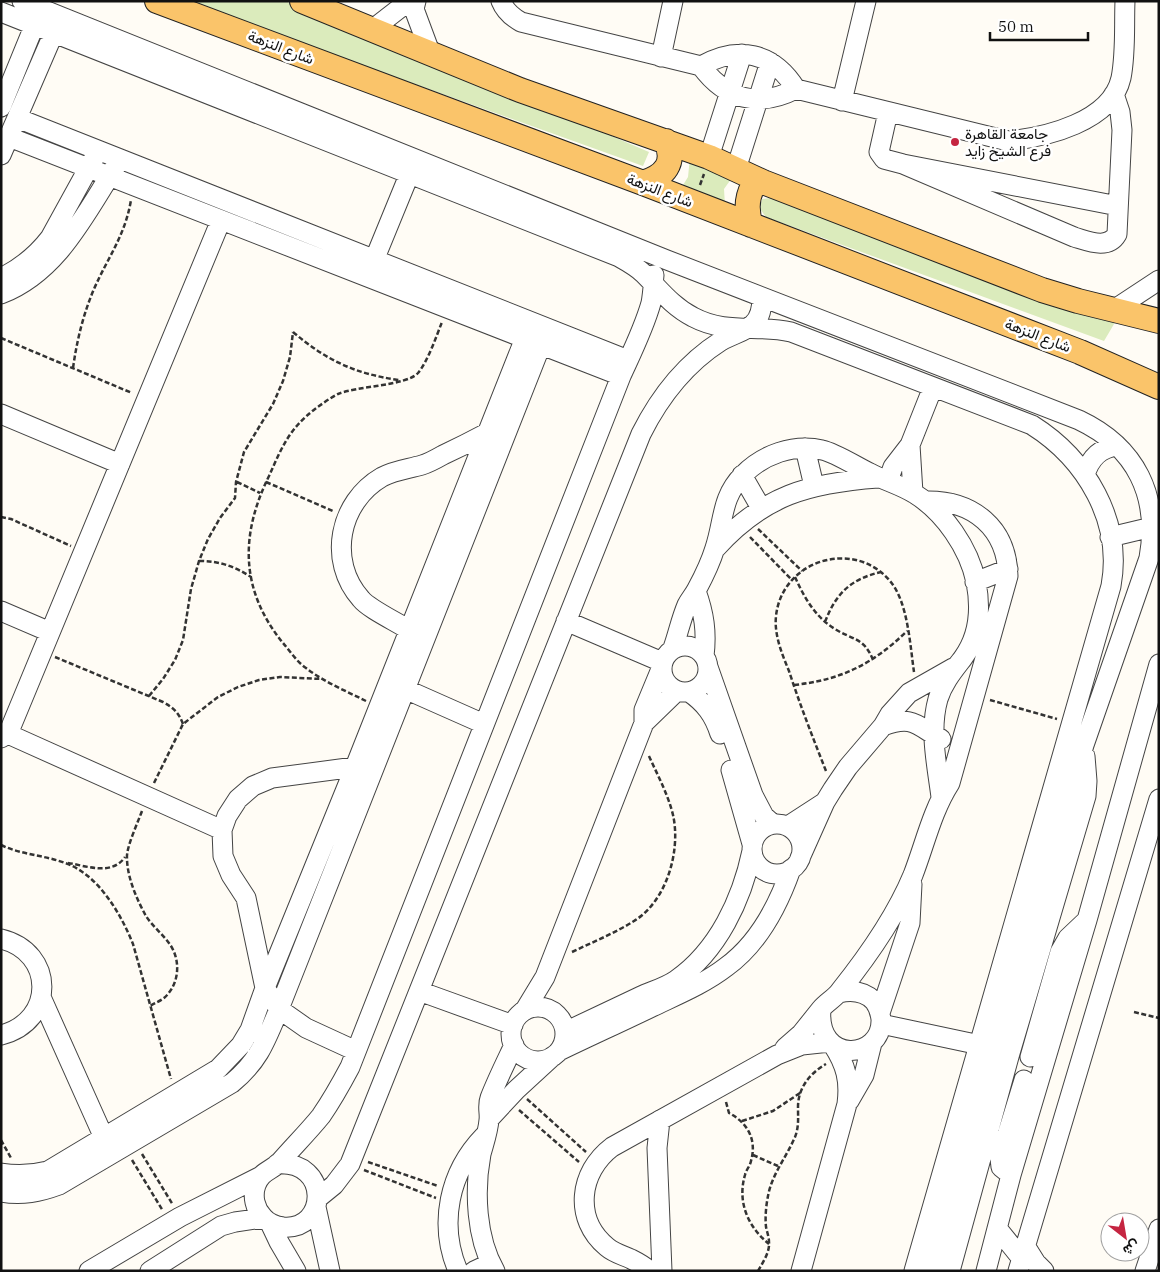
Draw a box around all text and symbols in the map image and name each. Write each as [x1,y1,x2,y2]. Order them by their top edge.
scale bar [990,10,1088,42]
text: 50 m [998,17,1034,36]
street label: شارع النزهة [245,26,317,70]
place label: جامعة القاهرة فرع الشيخ زايد [965,124,1051,162]
marker: جامعة القاهرة فرع الشيخ زايد [949,136,961,148]
street label: شارع النزهة [624,169,696,213]
street label: شارع النزهة [1002,314,1074,358]
north arrow [1100,1212,1150,1262]
text: ش [1120,1236,1144,1260]

